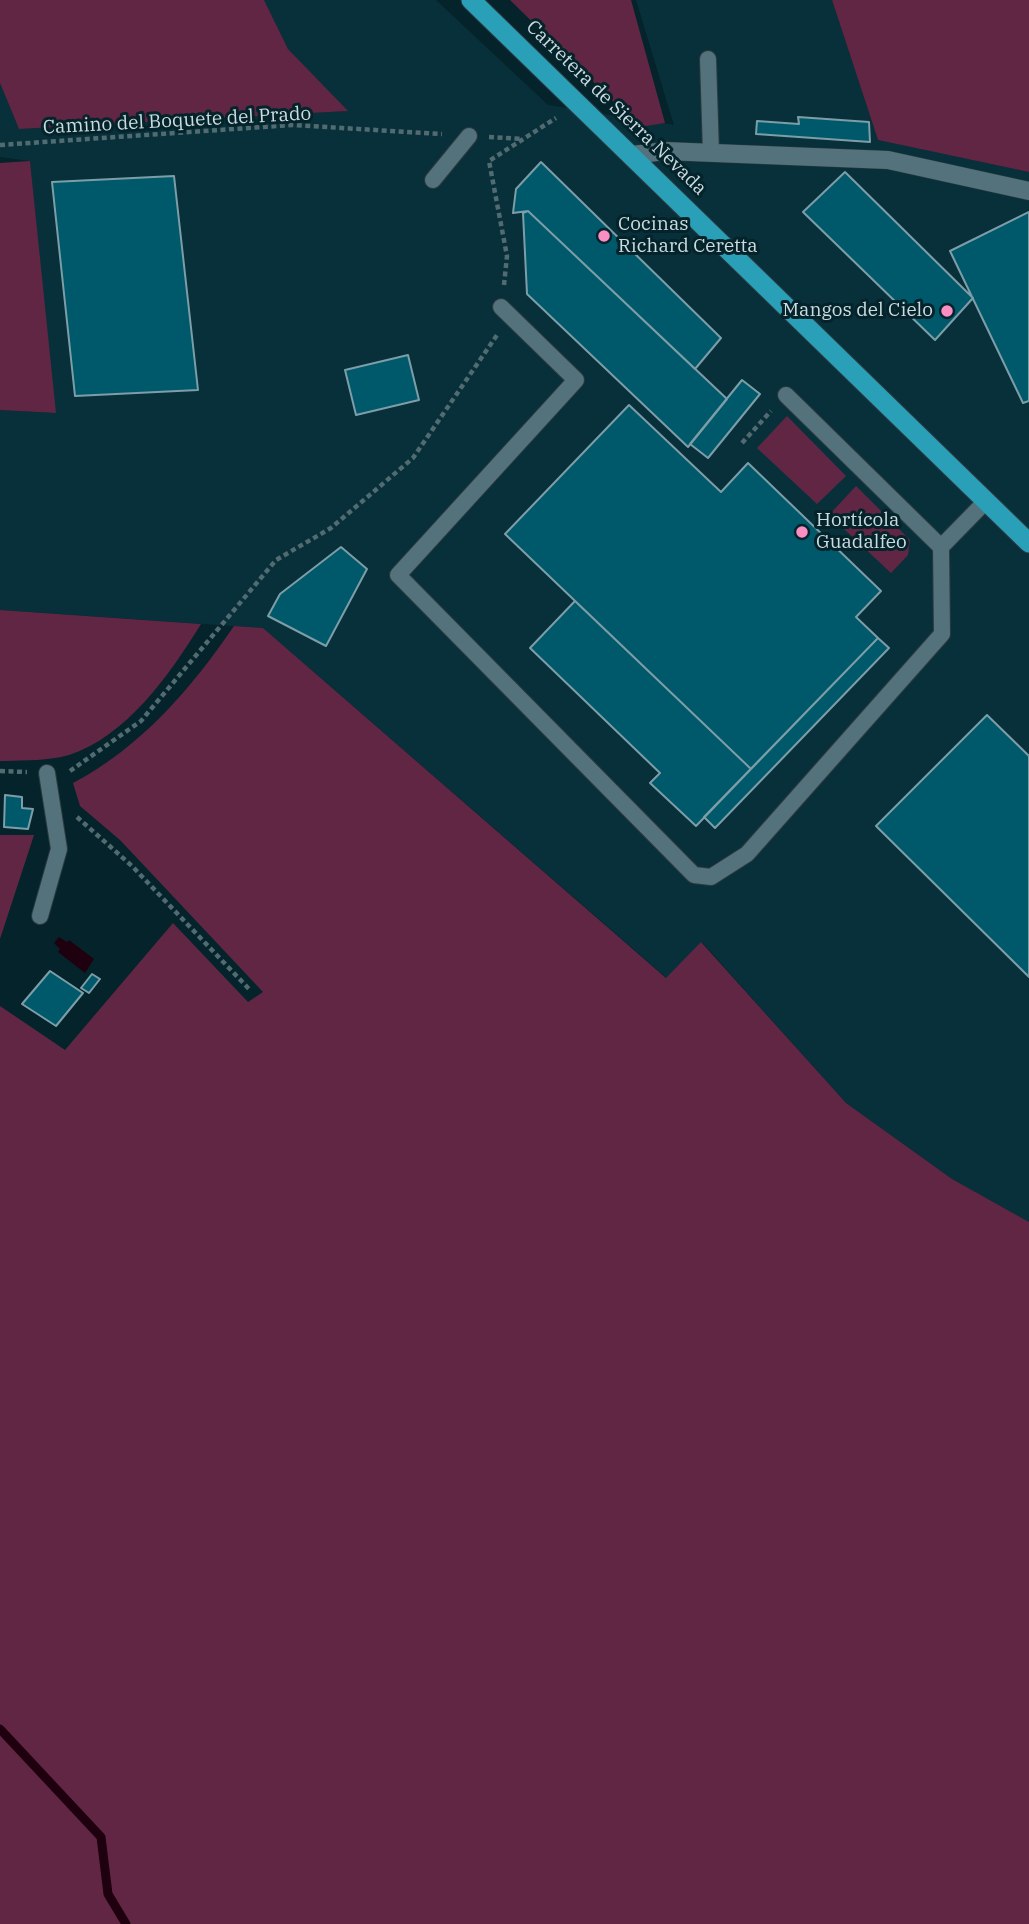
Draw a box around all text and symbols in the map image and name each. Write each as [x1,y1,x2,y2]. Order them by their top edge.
street label: Carretera de Sierra Nevada [521,16,711,200]
street label: Camino del Boquete del Prado [42,103,312,139]
place label: Cocinas Richard Ceretta [618,214,758,258]
marker: Cocinas Richard Ceretta [596,228,612,244]
place label: Mangos del Cielo [783,300,933,322]
marker: Mangos del Cielo [939,303,955,319]
place label: Hortícola Guadalfeo [816,510,907,554]
marker: Hortícola Guadalfeo [794,524,810,540]

